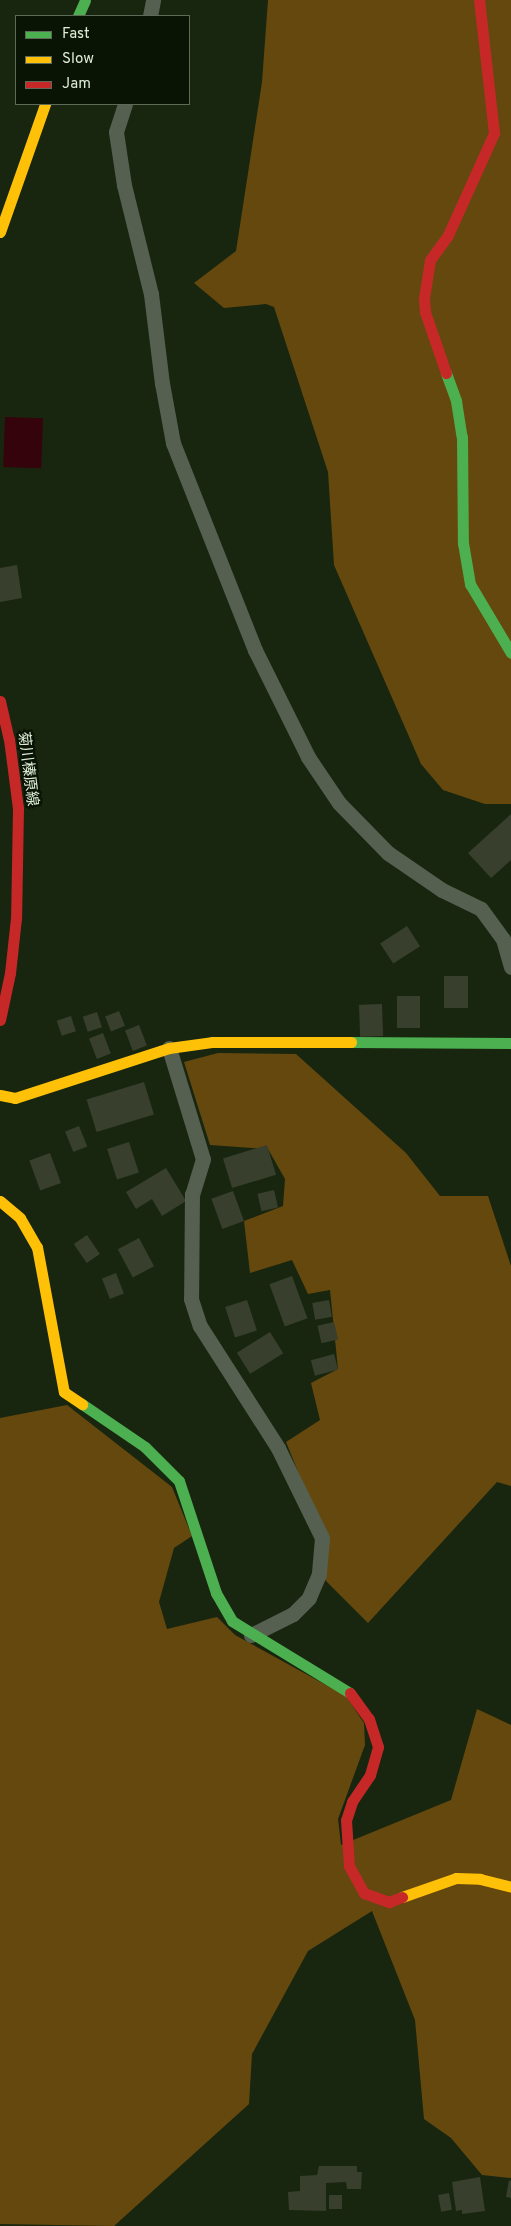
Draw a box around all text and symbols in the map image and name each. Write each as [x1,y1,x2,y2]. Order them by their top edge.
legend [15,15,190,105]
text: Fast [62,25,90,44]
text: Slow [62,50,94,69]
text: Jam [62,75,91,94]
street label: 菊川榛原線 [13,731,41,807]

